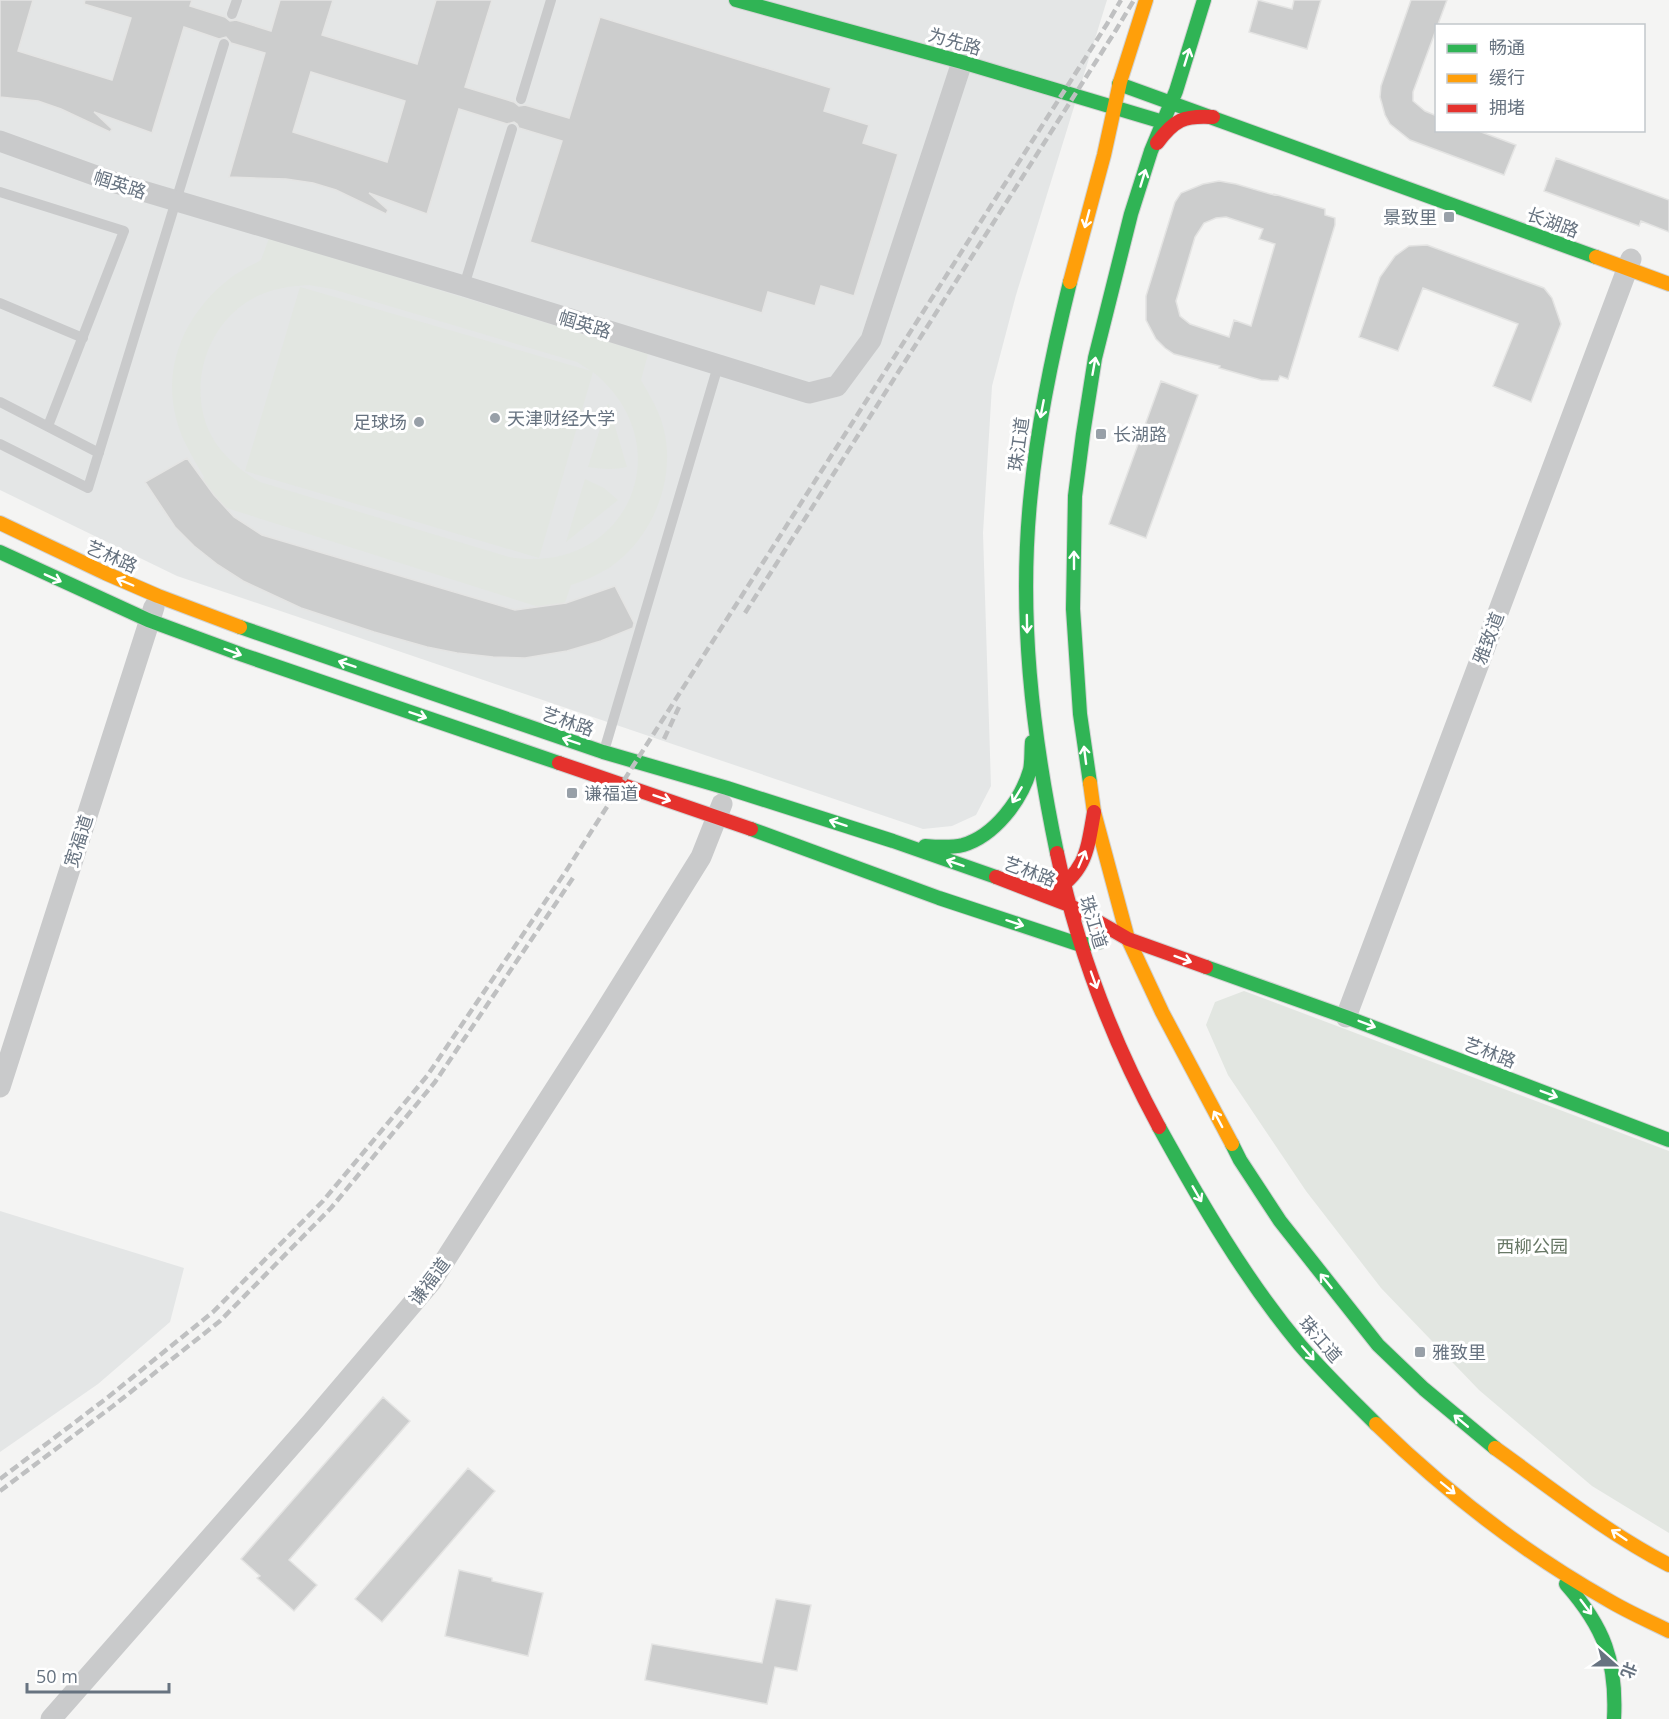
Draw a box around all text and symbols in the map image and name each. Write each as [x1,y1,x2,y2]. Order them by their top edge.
street label: 为先路 [926,22,984,60]
legend [1435,24,1645,132]
text: 畅通 [1489,35,1525,59]
one-way arrow [1182,48,1193,67]
text: 缓行 [1489,65,1525,89]
text: 拥堵 [1489,95,1525,119]
street label: 帼英路 [91,164,149,204]
one-way arrow [1138,169,1149,188]
street label: 长湖路 [1524,201,1582,243]
place label: 景致里 [1383,205,1437,229]
one-way arrow [1080,210,1092,229]
marker: 景致里 [1442,210,1456,224]
street label: 帼英路 [556,305,614,343]
one-way arrow [1089,357,1100,377]
one-way arrow [1036,399,1047,419]
place label: 天津财经大学 [507,406,615,430]
place label: 足球场 [353,410,407,434]
marker: 天津财经大学 [488,411,502,425]
marker: 足球场 [412,415,426,429]
street label: 珠江道 [1002,416,1034,472]
place label: 长湖路 [1113,422,1167,446]
marker: 长湖路 [1094,427,1108,441]
street label: 艺林路 [82,534,142,578]
one-way arrow [1068,551,1080,571]
one-way arrow [43,572,61,584]
one-way arrow [116,576,135,587]
street label: 雅致道 [1467,608,1509,668]
one-way arrow [1021,614,1032,634]
one-way arrow [223,647,242,658]
one-way arrow [338,657,357,668]
street label: 艺林路 [539,701,597,741]
one-way arrow [408,710,427,721]
one-way arrow [562,735,581,746]
one-way arrow [1080,745,1091,765]
place label: 谦福道 [584,781,638,805]
marker: 谦福道 [565,786,579,800]
one-way arrow [1011,786,1023,803]
one-way arrow [652,793,671,804]
street label: 宽福道 [58,812,98,870]
one-way arrow [829,817,848,828]
street label: 艺林路 [1001,850,1059,892]
one-way arrow [1077,850,1088,868]
one-way arrow [946,856,965,867]
street label: 珠江道 [1075,893,1113,951]
one-way arrow [1005,918,1024,929]
one-way arrow [1173,954,1192,965]
one-way arrow [1090,970,1101,989]
one-way arrow [1357,1020,1376,1031]
street label: 艺林路 [1460,1031,1520,1073]
one-way arrow [1539,1089,1558,1100]
one-way arrow [1212,1111,1224,1128]
one-way arrow [1191,1185,1203,1202]
park label: 西柳公园 [1496,1234,1568,1258]
street label: 谦福道 [403,1252,455,1310]
one-way arrow [1320,1273,1333,1289]
street label: 珠江道 [1294,1311,1348,1367]
place label: 雅致里 [1432,1340,1486,1364]
one-way arrow [1301,1345,1315,1360]
marker: 雅致里 [1413,1345,1427,1359]
one-way arrow [1453,1414,1469,1427]
one-way arrow [1440,1482,1456,1495]
one-way arrow [1611,1529,1628,1541]
one-way arrow [1579,1599,1592,1615]
north arrow [1585,1635,1645,1695]
scale bar [27,1656,170,1694]
text: 北 [1616,1659,1642,1682]
text: 50 m [36,1664,78,1688]

